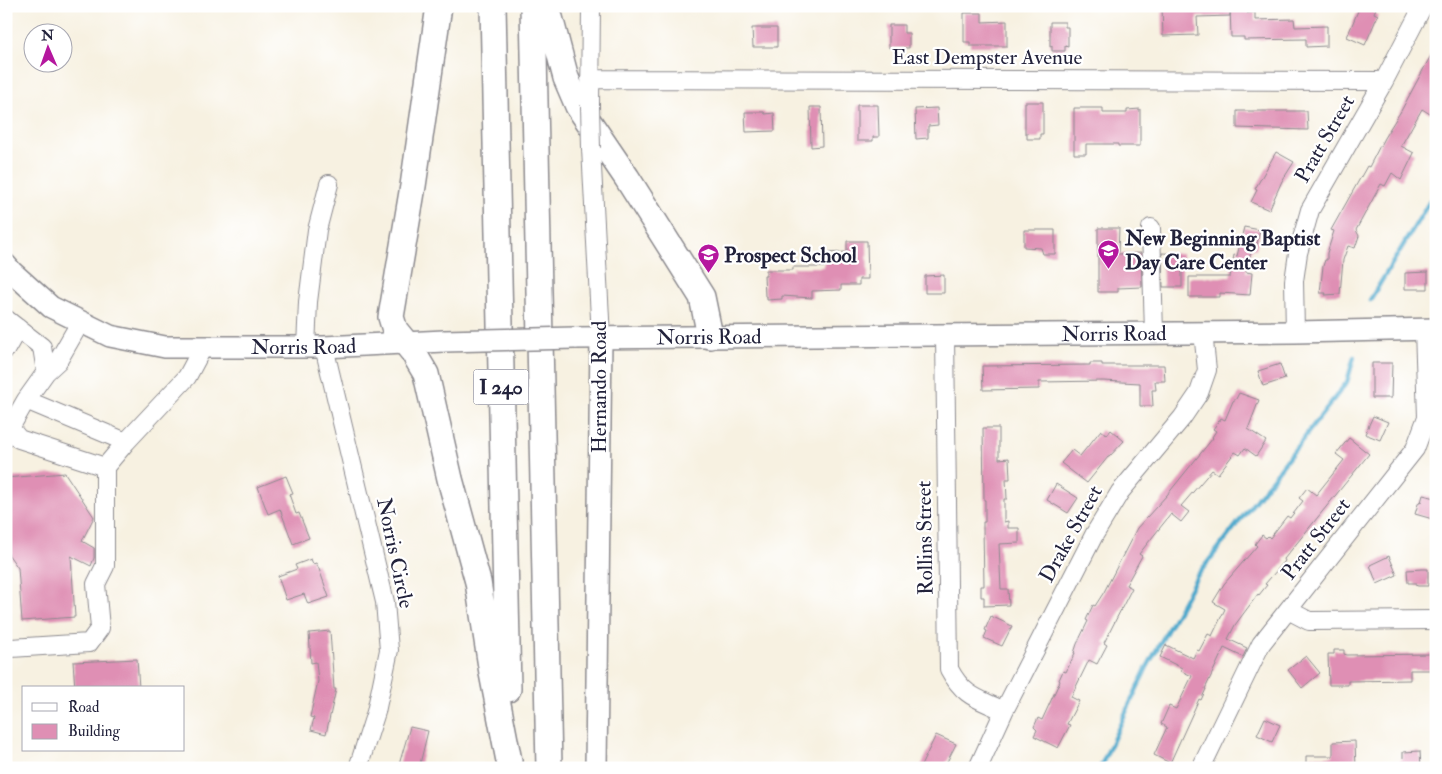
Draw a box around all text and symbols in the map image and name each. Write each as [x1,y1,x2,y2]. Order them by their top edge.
north arrow [22,22,72,72]
text: N [40,27,55,44]
street label: East Dempster Avenue [892,44,1083,71]
street label: Pratt Street [1289,90,1361,188]
place label: New Beginning Baptist Day Care Center [1124,225,1320,276]
school or university icon: New Beginning Baptist Day Care Center [1097,238,1121,269]
place label: Prospect School [724,242,858,269]
school or university icon: Prospect School [696,243,720,274]
street label: Hernando Road [586,320,613,453]
street label: Norris Road [1061,320,1167,347]
street label: Norris Road [656,323,762,351]
street label: Norris Road [251,332,357,361]
road number: I 240 [474,370,528,404]
street label: Rollins Street [911,480,939,595]
street label: Drake Street [1033,480,1109,587]
street label: Pratt Street [1275,492,1357,586]
street label: Norris Circle [370,495,420,611]
legend [22,686,185,752]
text: Road [68,698,100,717]
text: Building [68,722,120,741]

